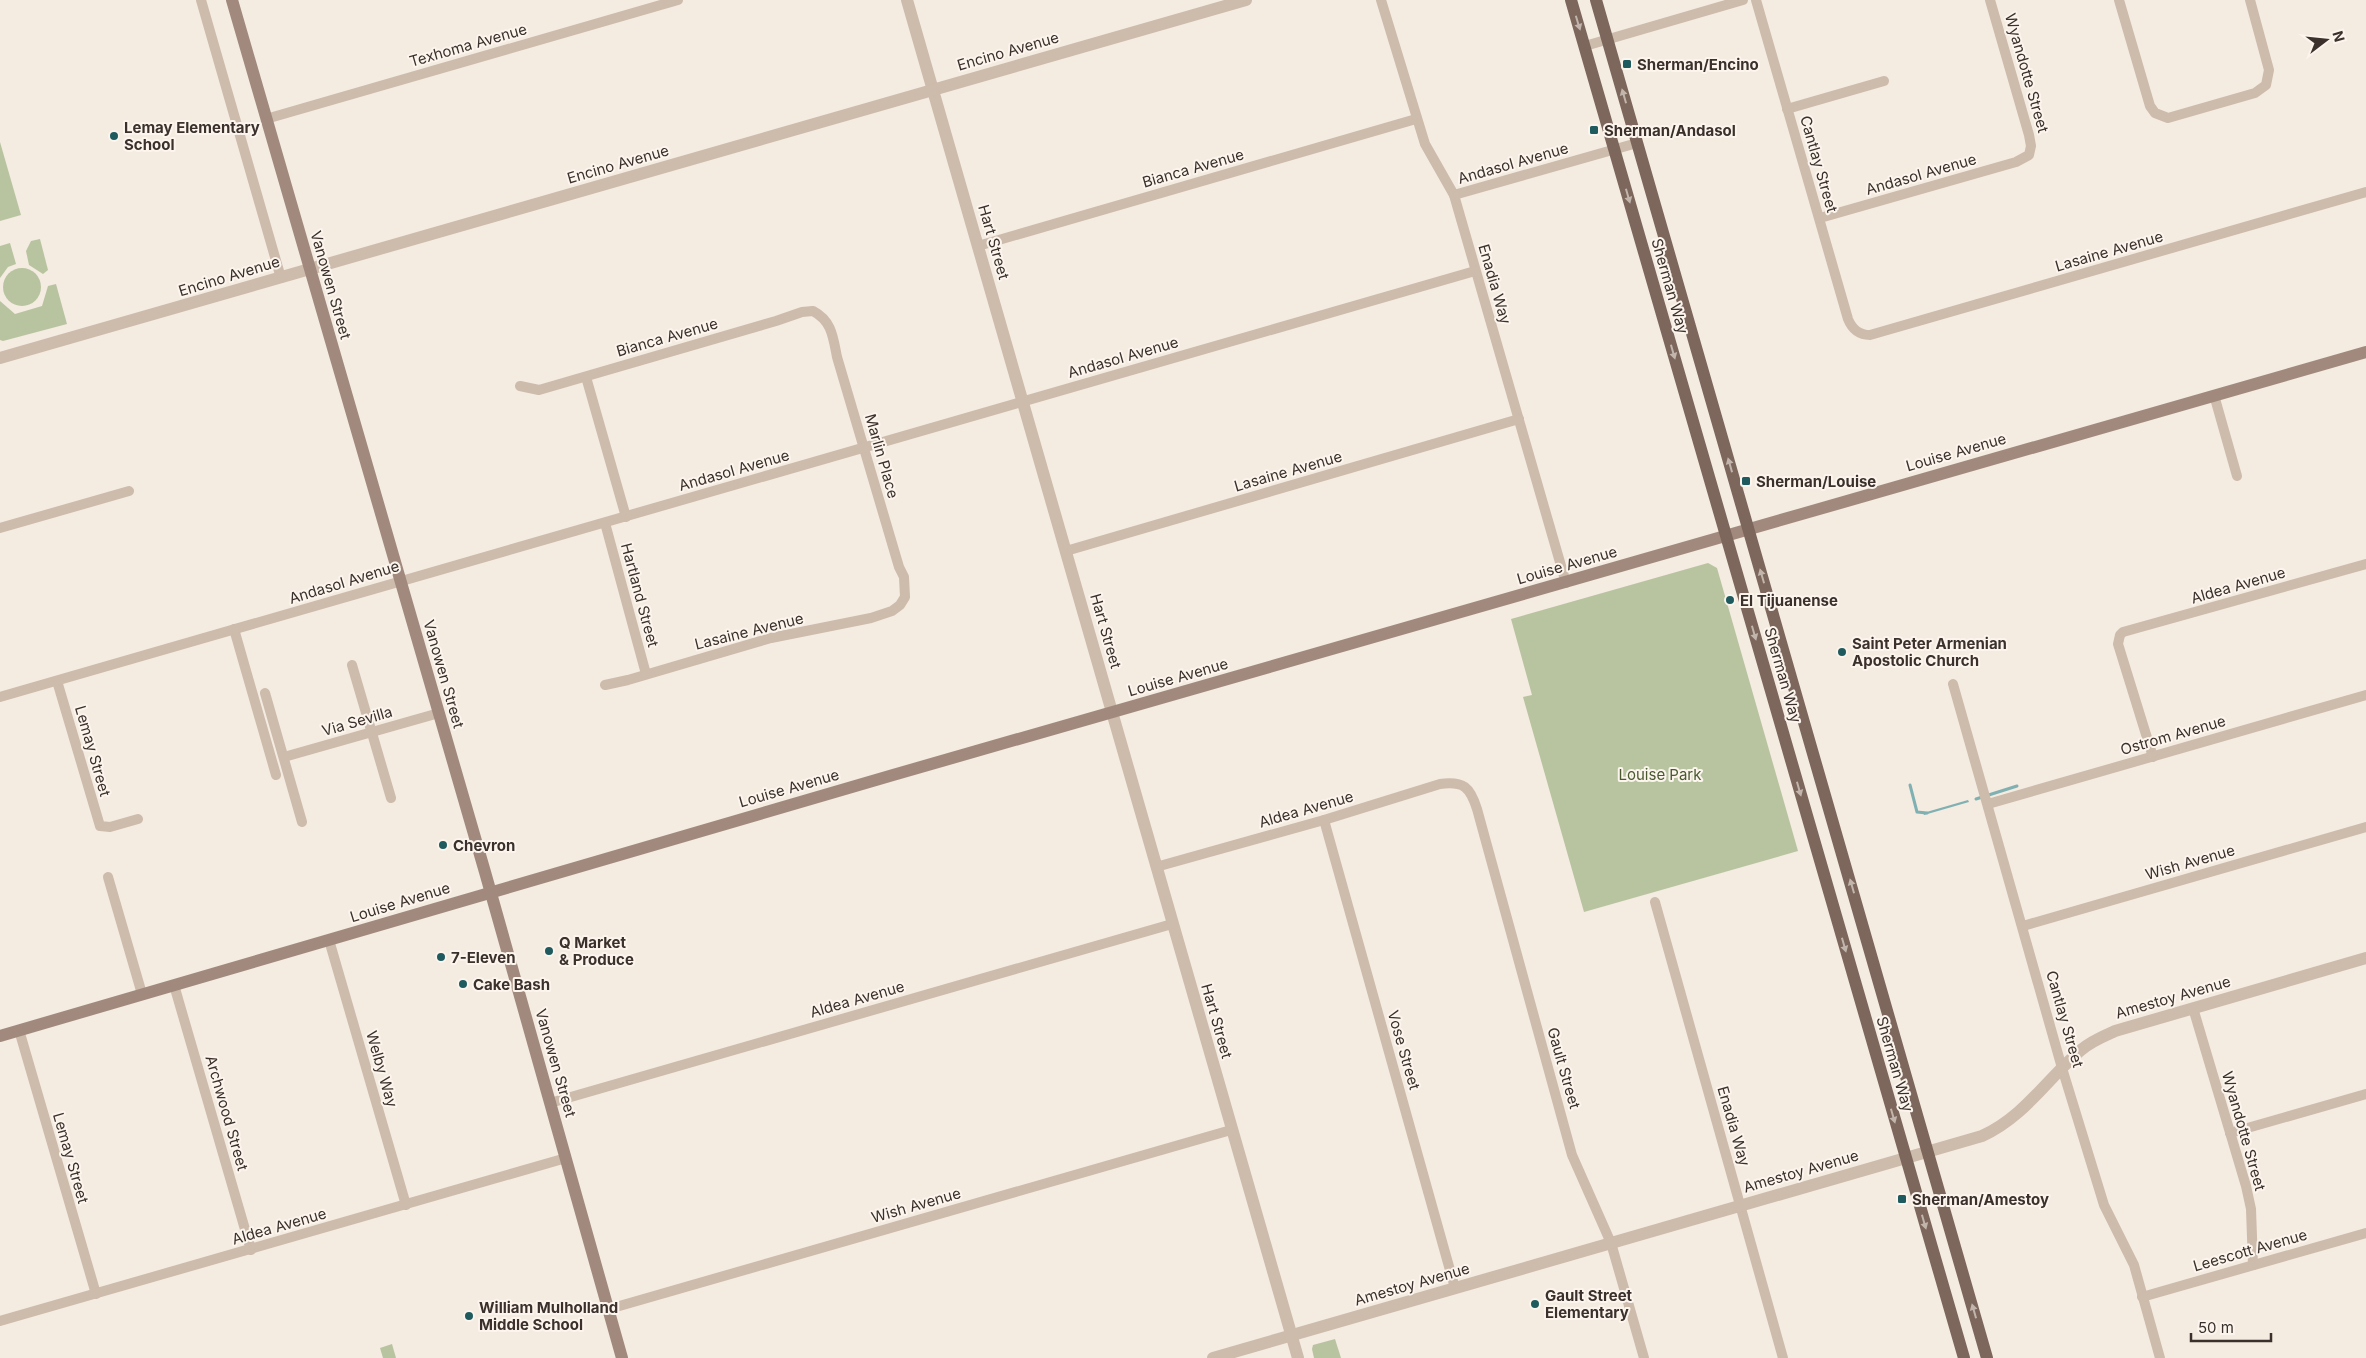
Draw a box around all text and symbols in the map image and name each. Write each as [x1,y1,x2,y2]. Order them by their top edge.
street label: Wyandotte Street [2001,11,2053,135]
north arrow [2301,15,2351,65]
one-way arrow [1575,16,1583,31]
street label: Texhoma Avenue [407,19,529,71]
street label: Encino Avenue [955,27,1061,75]
text: N [2329,29,2349,44]
place label: Sherman/Encino [1637,55,1759,74]
marker: Sherman/Encino [1621,58,1633,70]
one-way arrow [1619,88,1627,103]
street label: Cantlay Street [1796,113,1842,215]
place label: Lemay Elementary School [124,118,260,154]
place label: Sherman/Andasol [1604,121,1736,140]
marker: Sherman/Andasol [1588,124,1600,136]
marker: Lemay Elementary School [108,130,120,142]
street label: Andasol Avenue [1455,138,1571,188]
street label: Encino Avenue [565,140,671,188]
street label: Bianca Avenue [1140,144,1246,192]
street label: Andasol Avenue [1863,149,1979,199]
one-way arrow [1624,188,1632,203]
street label: Hart Street [974,202,1014,282]
street label: Lasaine Avenue [2053,227,2165,275]
street label: Vanowen Street [306,229,356,341]
street label: Sherman Way [1647,236,1693,336]
street label: Enadia Way [1475,242,1516,327]
street label: Encino Avenue [176,252,282,300]
street label: Bianca Avenue [614,313,720,361]
street label: Andasol Avenue [1065,332,1181,382]
one-way arrow [1669,345,1677,360]
street label: Marlin Place [861,411,903,501]
street label: Louise Avenue [1904,429,2008,475]
street label: Andasol Avenue [676,445,792,495]
street label: Lasaine Avenue [1232,447,1344,495]
one-way arrow [1726,458,1734,473]
place label: Sherman/Louise [1756,472,1876,491]
marker: Sherman/Louise [1740,475,1752,487]
street label: Hartland Street [617,541,663,649]
street label: Louise Avenue [1515,542,1619,588]
street label: Andasol Avenue [287,556,401,608]
street label: Aldea Avenue [2189,562,2287,608]
one-way arrow [1758,569,1766,584]
street label: Hart Street [1086,591,1126,671]
place label: El Tijuanense [1740,591,1838,610]
marker: El Tijuanense [1724,594,1736,606]
street label: Lasaine Avenue [693,608,805,654]
street label: Vanowen Street [419,618,469,730]
street label: Sherman Way [1760,625,1806,725]
one-way arrow [1751,626,1759,641]
place label: Saint Peter Armenian Apostolic Church [1852,634,2007,670]
marker: Saint Peter Armenian Apostolic Church [1836,646,1848,658]
street label: Louise Avenue [1126,654,1230,700]
street label: Via Sevilla [320,702,394,740]
street label: Lemay Street [71,703,115,799]
street label: Ostrom Avenue [2118,711,2228,759]
street label: Louise Avenue [737,765,841,811]
park label: Louise Park [1619,765,1702,784]
one-way arrow [1796,782,1804,797]
street label: Aldea Avenue [1257,786,1355,832]
place label: Chevron [453,836,515,855]
marker: Chevron [437,839,449,851]
street label: Wish Avenue [2143,840,2237,884]
street label: Louise Avenue [348,878,452,926]
one-way arrow [1847,879,1855,894]
place label: Q Market & Produce [559,933,634,969]
one-way arrow [1841,938,1849,953]
marker: Q Market & Produce [543,945,555,957]
place label: 7-Eleven [451,948,516,967]
marker: 7-Eleven [435,951,447,963]
street label: Cantlay Street [2042,968,2088,1070]
street label: Amestoy Avenue [2113,971,2233,1023]
place label: Cake Bash [473,975,550,994]
street label: Aldea Avenue [808,976,906,1022]
marker: Cake Bash [457,978,469,990]
street label: Hart Street [1197,981,1237,1061]
street label: Vanowen Street [531,1007,581,1119]
street label: Vose Street [1384,1008,1424,1092]
street label: Sherman Way [1872,1014,1918,1114]
street label: Gault Street [1543,1025,1585,1111]
street label: Welby Way [362,1029,402,1110]
street label: Archwood Street [201,1053,253,1173]
street label: Wyandotte Street [2218,1069,2270,1193]
street label: Enadia Way [1714,1084,1755,1169]
one-way arrow [1890,1109,1898,1124]
street label: Lemay Street [49,1110,93,1206]
street label: Amestoy Avenue [1741,1145,1861,1197]
street label: Wish Avenue [869,1183,963,1227]
place label: Sherman/Amestoy [1912,1190,2049,1209]
marker: Sherman/Amestoy [1896,1193,1908,1205]
street label: Aldea Avenue [230,1203,328,1249]
one-way arrow [1920,1214,1928,1230]
street label: Leescott Avenue [2191,1225,2309,1275]
street label: Amestoy Avenue [1352,1258,1472,1310]
place label: Gault Street Elementary [1545,1286,1633,1322]
place label: William Mulholland Middle School [479,1298,618,1334]
marker: Gault Street Elementary [1529,1298,1541,1310]
one-way arrow [1969,1304,1977,1319]
marker: William Mulholland Middle School [463,1310,475,1322]
scale bar [2191,1310,2271,1342]
text: 50 m [2198,1318,2234,1337]

